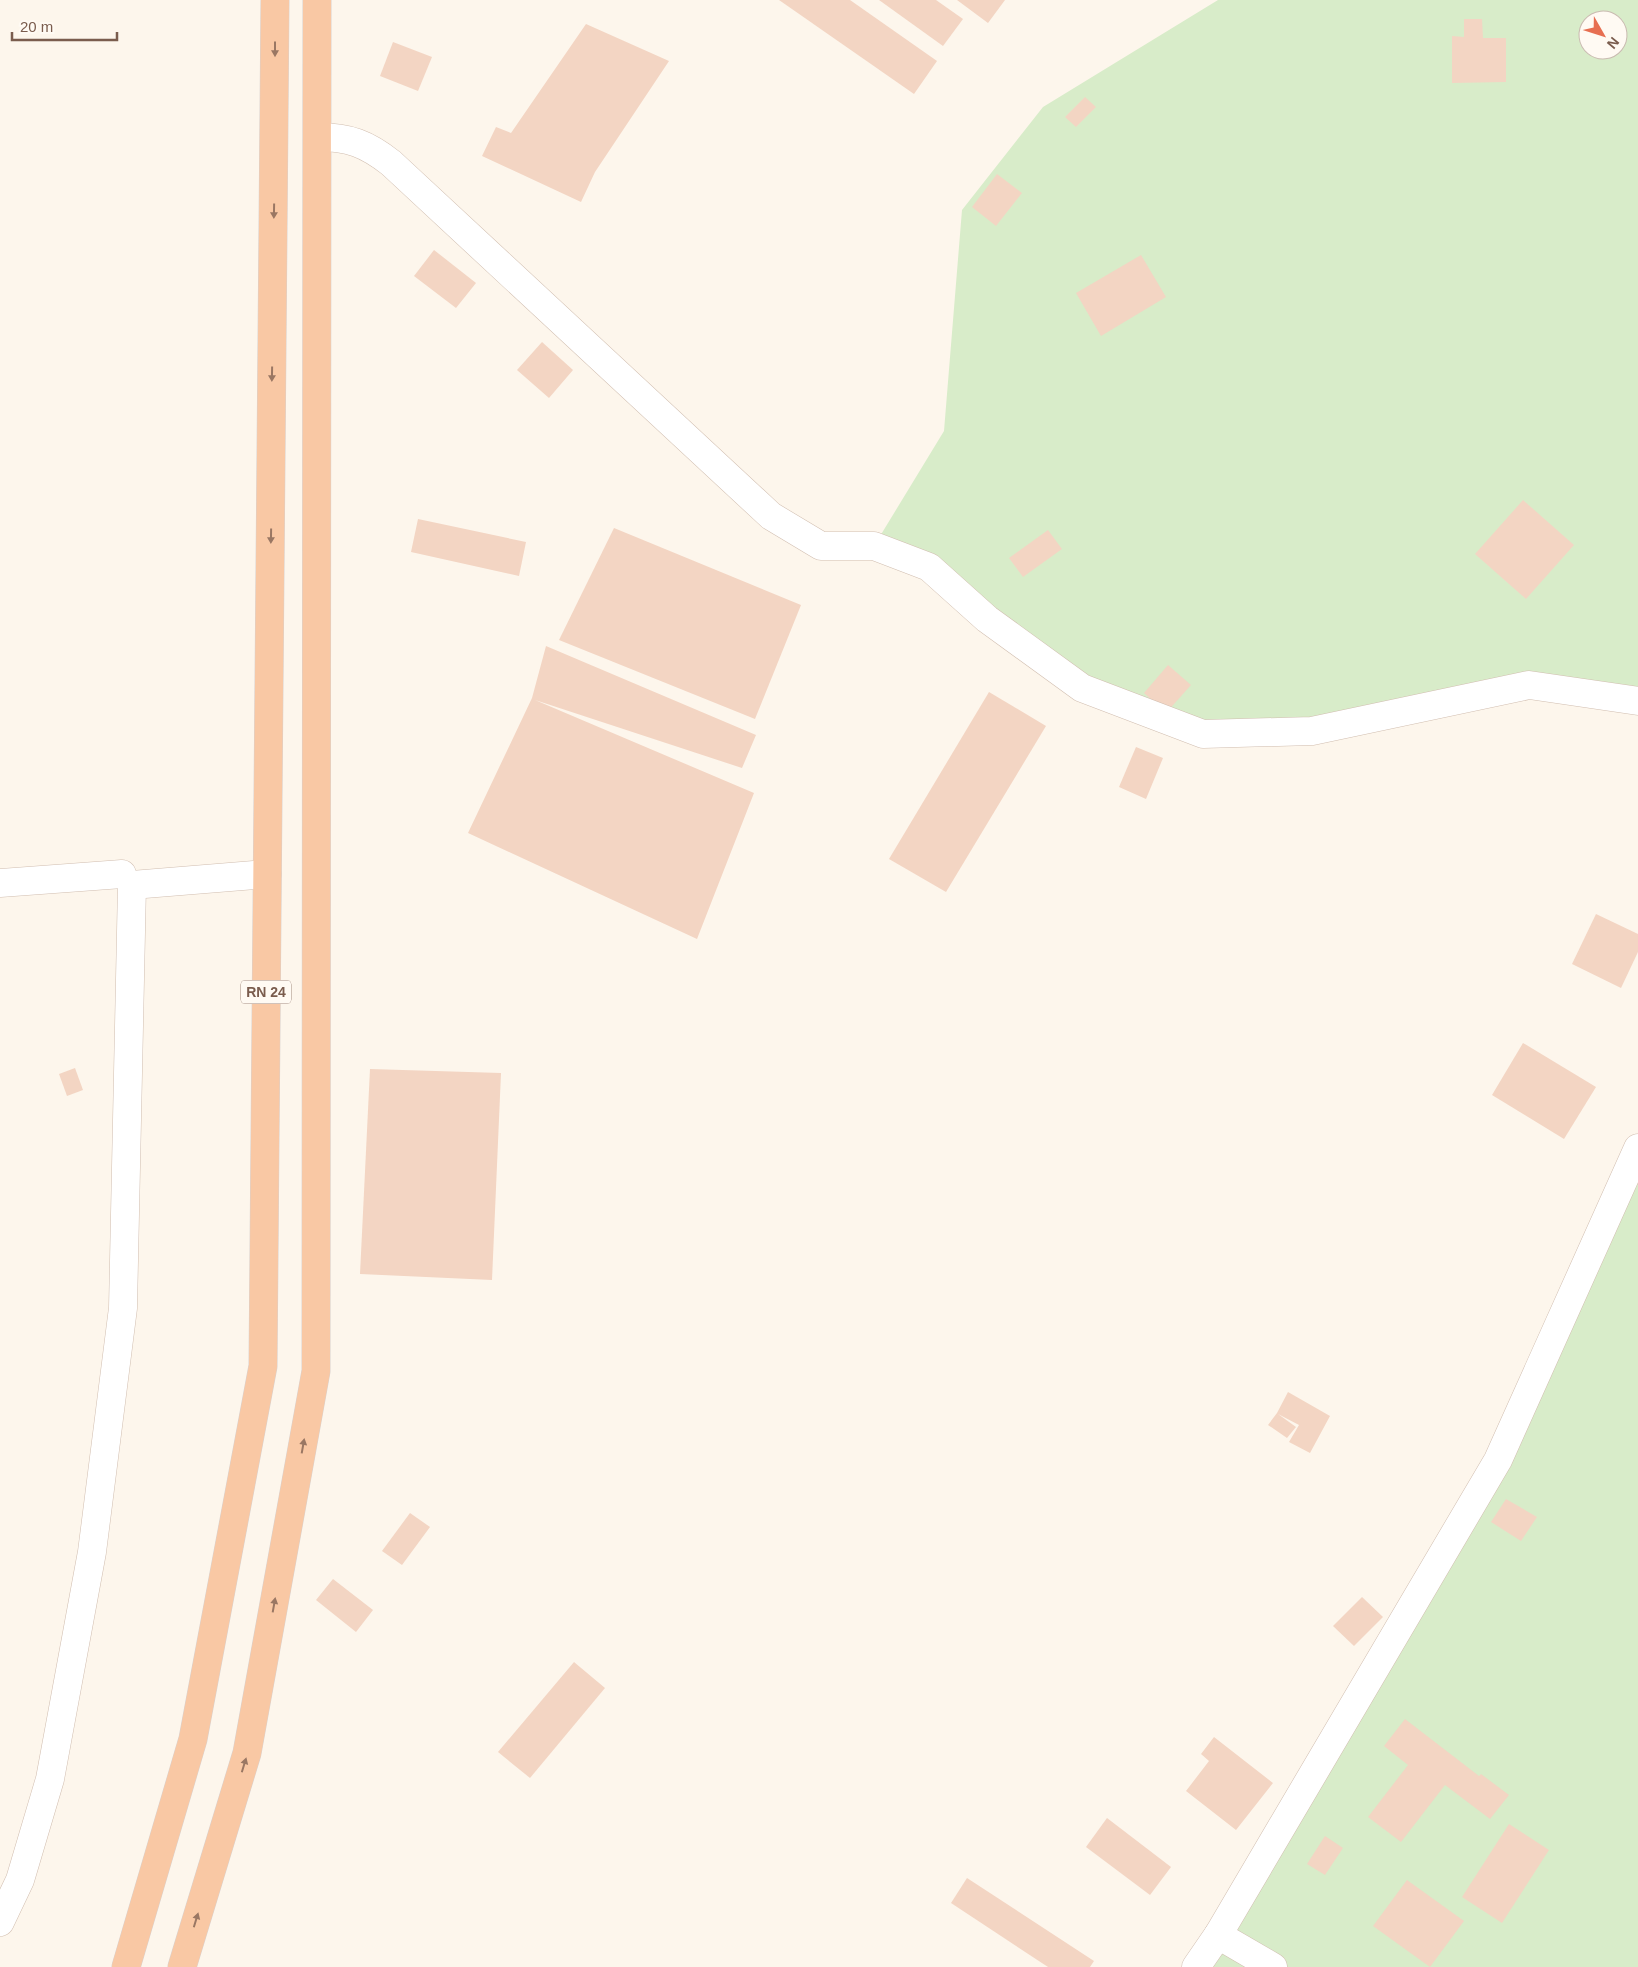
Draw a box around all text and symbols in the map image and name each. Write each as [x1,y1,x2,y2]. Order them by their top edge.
scale bar [12,10,118,42]
north arrow [1578,10,1628,60]
text: 20 m [20,18,53,35]
text: N [1604,34,1623,52]
one-way arrow [271,41,279,57]
one-way arrow [270,203,278,219]
one-way arrow [268,366,276,382]
one-way arrow [267,528,275,544]
road number: RN 24 [241,980,291,1004]
one-way arrow [299,1438,307,1453]
one-way arrow [270,1598,278,1613]
one-way arrow [240,1757,248,1772]
one-way arrow [193,1913,200,1928]

